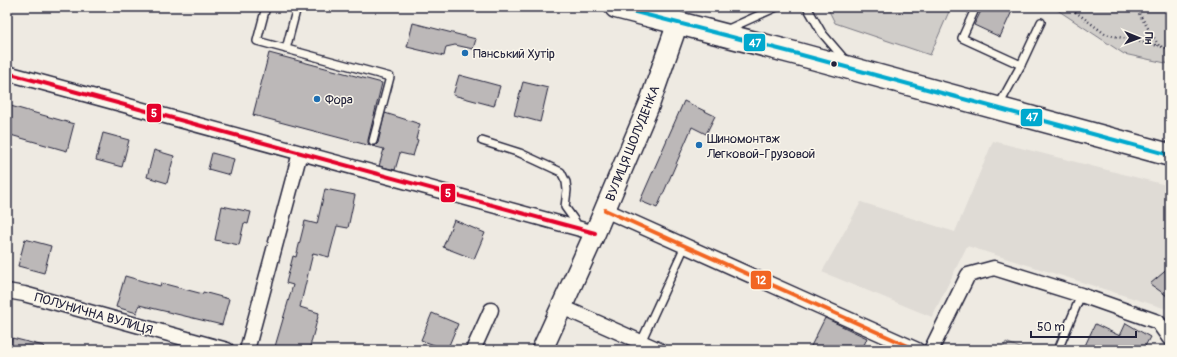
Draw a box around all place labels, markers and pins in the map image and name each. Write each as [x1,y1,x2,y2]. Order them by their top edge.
place label: Панський Хутір [473,46,555,62]
marker: Панський Хутір [460,48,470,58]
unlabelled marker [829,59,839,69]
place label: Фора [325,92,353,108]
marker: Фора [312,94,322,104]
place label: Шиномонтаж Легковой-Грузовой [706,131,815,162]
marker: Шиномонтаж Легковой-Грузовой [694,140,704,150]

